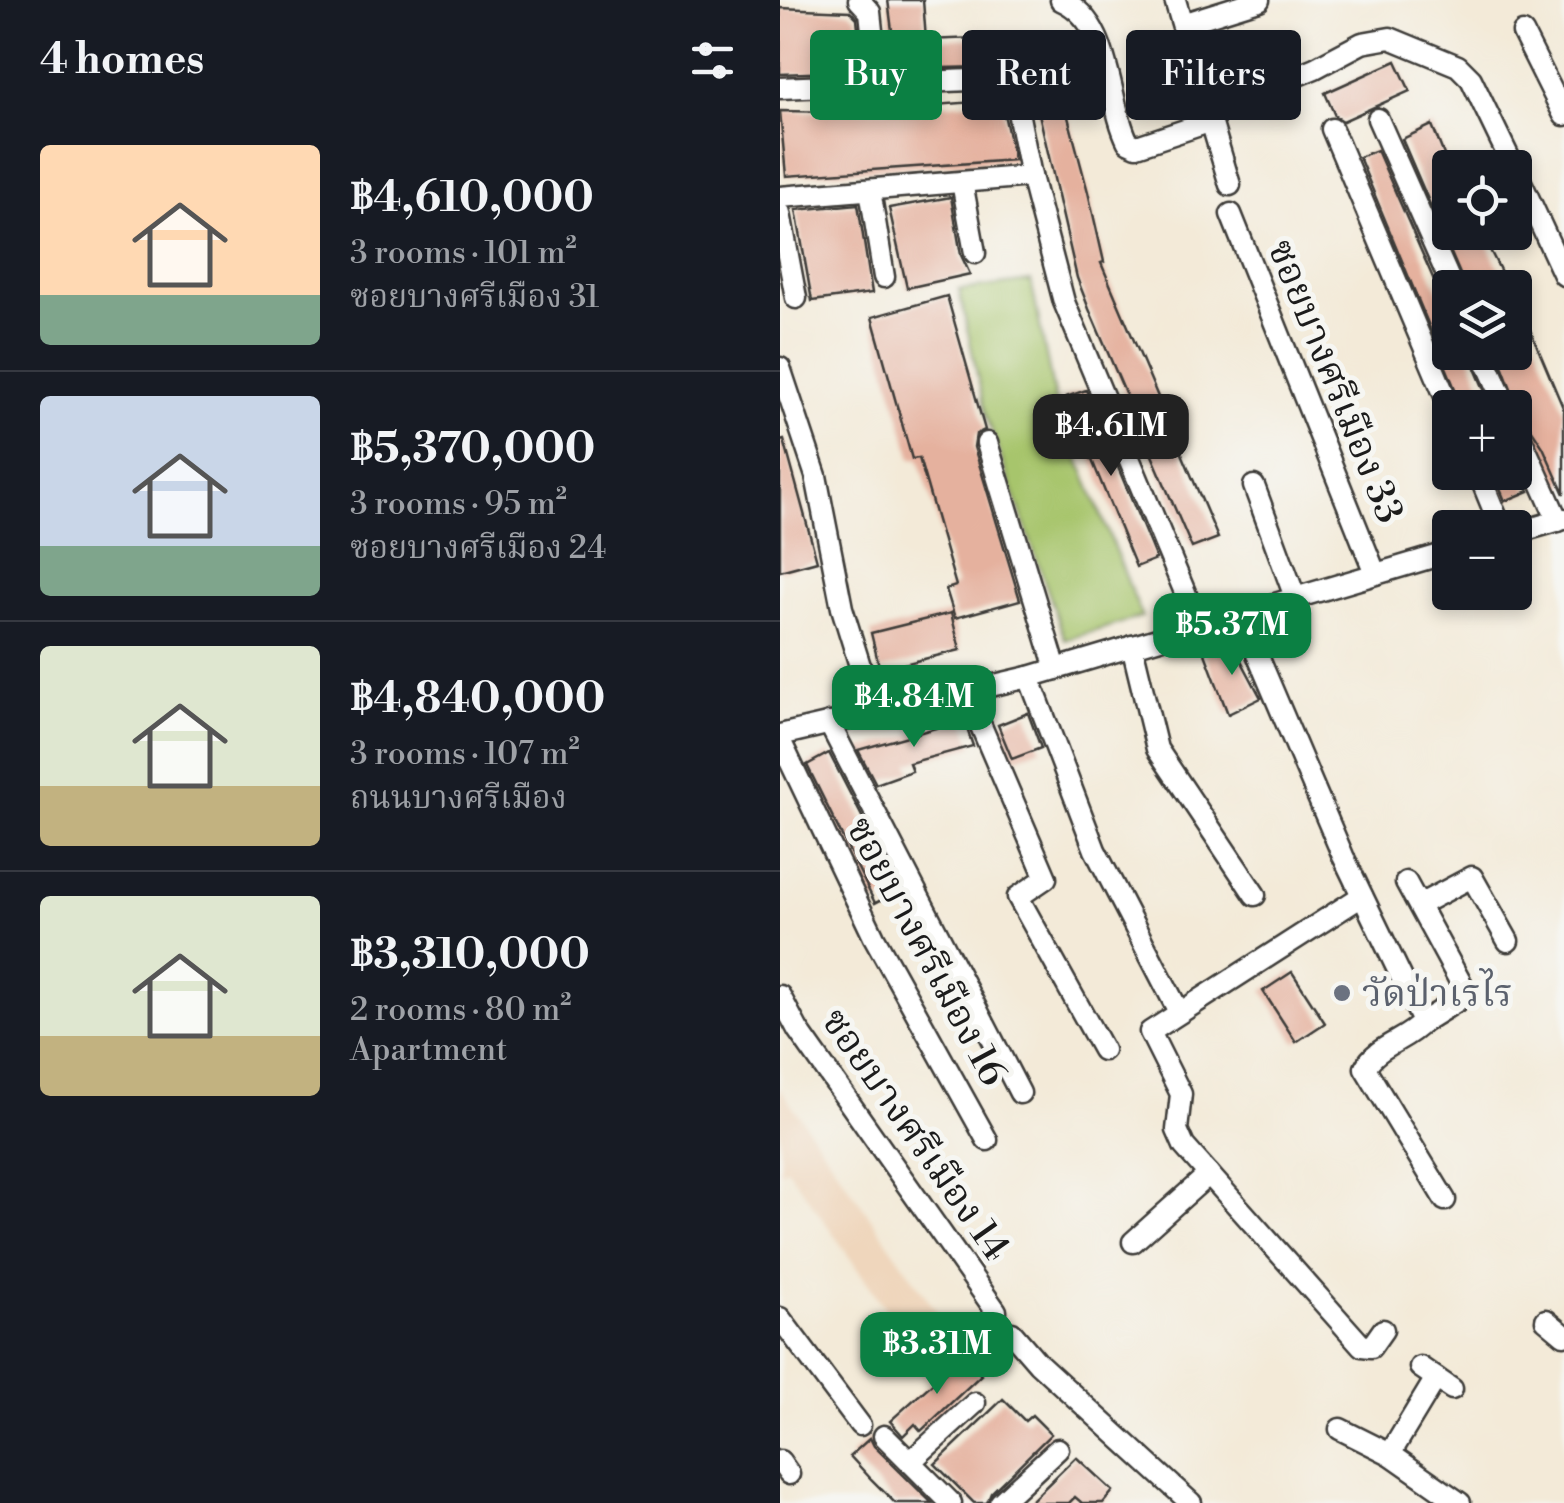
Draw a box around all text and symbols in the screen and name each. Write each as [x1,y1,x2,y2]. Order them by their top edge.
chip: Buy [810,30,942,120]
chip: Rent [962,30,1106,120]
chip: Filters [1126,30,1301,120]
icon: filters [685,33,740,88]
text: 4 homes [40,34,204,87]
map controls [1432,150,1532,610]
button: locate [1432,150,1532,250]
text: ฿4,610,000 [350,172,594,225]
icon: home [120,185,240,305]
text: 3 rooms · 101 m² [350,233,577,273]
street label: ซอยบางศรีเมือง 33 [1256,233,1413,530]
button: layers [1432,270,1532,370]
text: ซอยบางศรีเมือง 31 [350,277,599,317]
button: + [1432,390,1532,490]
pin: ฿4.61M [1030,394,1192,479]
text: ฿4.61M [1055,406,1167,446]
text: ฿5,370,000 [350,423,595,476]
icon: home [120,436,240,556]
text: 3 rooms · 95 m² [350,484,567,524]
button: − [1432,510,1532,610]
text: ซอยบางศรีเมือง 24 [350,528,606,568]
pin: ฿5.37M [1151,593,1313,678]
text: ฿5.37M [1175,605,1289,645]
pin: ฿4.84M [833,665,995,750]
text: ฿4,840,000 [350,673,605,726]
text: ฿4.84M [854,677,974,717]
icon: home [120,686,240,806]
text: 3 rooms · 107 m² [350,734,580,774]
text: ถนนบางศรีเมือง [350,778,567,818]
street label: ซอยบางศรีเมือง 16 [835,809,1016,1094]
text: ฿3,310,000 [350,929,590,982]
icon: home [120,936,240,1056]
place label: วัดป่าเรไร [1362,968,1513,1018]
marker: วัดป่าเรไร [1331,982,1353,1004]
text: 2 rooms · 80 m² [350,990,571,1030]
street label: ซอยบางศรีเมือง 14 [810,1000,1019,1270]
text: Apartment [350,1030,507,1070]
pin: ฿3.31M [856,1312,1018,1397]
text: ฿3.31M [882,1324,992,1364]

